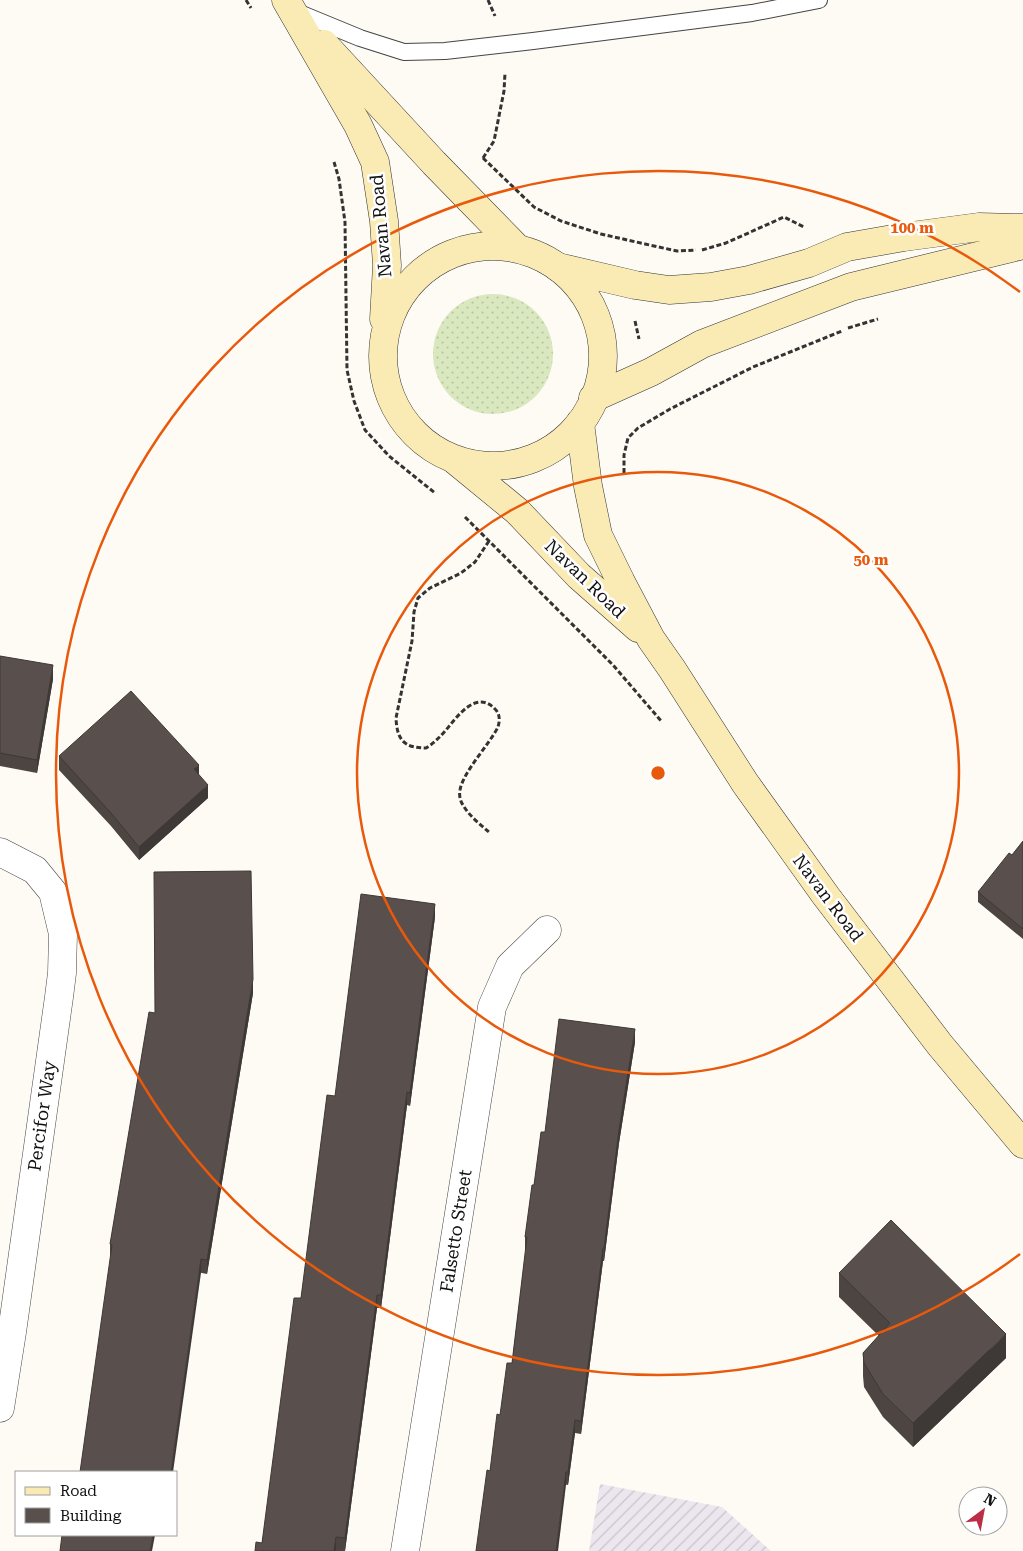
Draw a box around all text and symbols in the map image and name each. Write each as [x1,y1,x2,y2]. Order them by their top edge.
street label: Navan Road [365,173,395,279]
text: 100 m [890,219,934,237]
street label: Navan Road [541,535,630,623]
text: 50 m [853,551,889,569]
centre of rings [649,764,667,782]
street label: Navan Road [789,850,868,946]
street label: Percifor Way [23,1059,60,1173]
street label: Falsetto Street [435,1168,476,1294]
legend [15,1471,178,1536]
text: Road [60,1482,97,1500]
north arrow [958,1486,1008,1536]
text: N [981,1490,999,1510]
text: Building [60,1507,122,1525]

